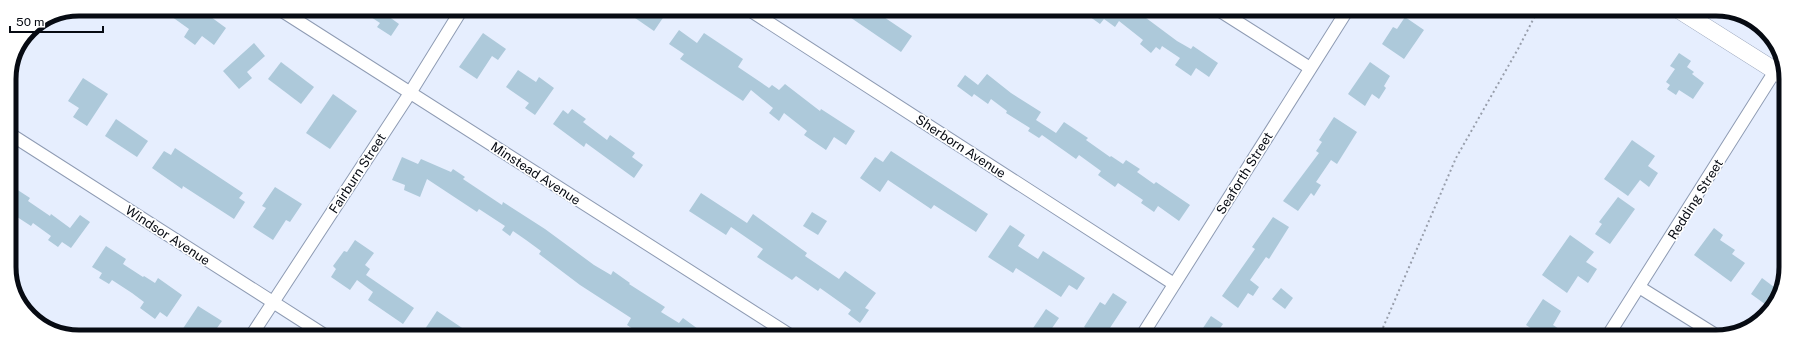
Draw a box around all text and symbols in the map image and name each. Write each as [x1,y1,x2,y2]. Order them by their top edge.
scale bar [10,8,103,34]
text: 50 m [16,15,44,29]
street label: Sherborn Avenue [913,112,1008,181]
street label: Seaforth Street [1213,129,1276,217]
street label: Fairburn Street [326,131,389,216]
street label: Minstead Avenue [488,139,583,208]
street label: Redding Street [1665,156,1726,242]
street label: Windsor Avenue [123,203,213,268]

